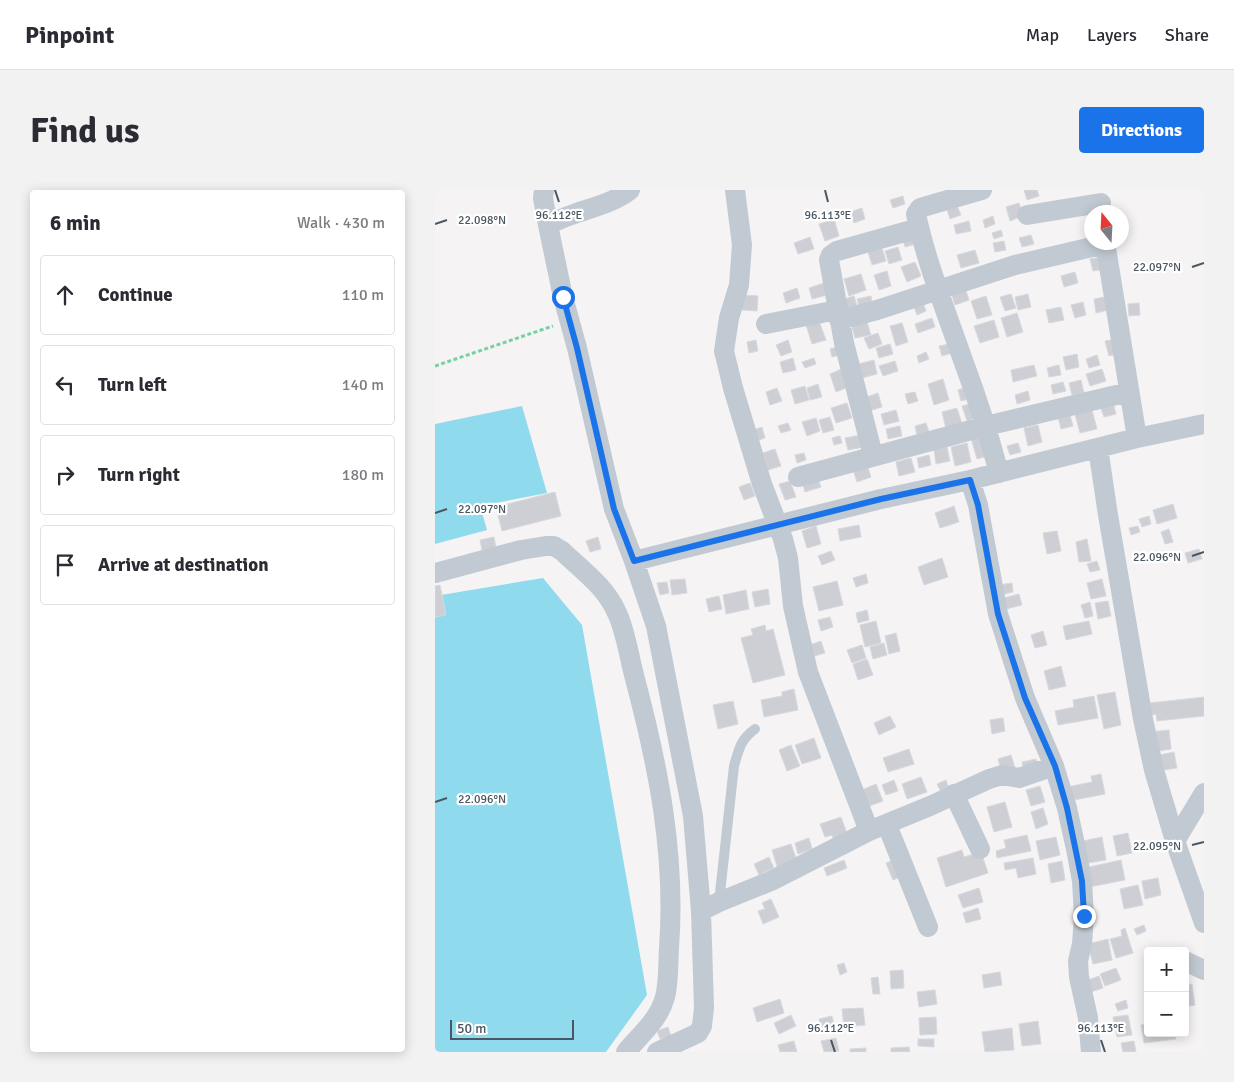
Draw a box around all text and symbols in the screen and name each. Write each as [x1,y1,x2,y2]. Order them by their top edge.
text: Pinpoint [25,20,114,50]
text: Map [1026,24,1059,46]
text: Layers [1087,24,1137,46]
text: Share [1165,24,1209,46]
button: Directions [1079,107,1204,153]
text: Find us [30,109,140,152]
north arrow [1084,205,1129,250]
text: 96.112°E [536,208,583,223]
text: 96.113°E [805,208,852,223]
text: 6 min [50,210,101,236]
text: Walk · 430 m [297,213,385,233]
text: 22.098°N [458,213,506,228]
text: 22.097°N [1133,260,1181,275]
icon: ahead [51,281,79,309]
text: Continue [98,283,173,307]
text: 110 m [342,285,384,305]
route start [552,286,575,309]
icon: left [51,371,79,399]
text: Turn left [98,373,167,397]
text: 140 m [342,375,384,395]
icon: right [51,461,79,489]
text: Turn right [98,463,180,487]
text: 180 m [342,465,384,485]
text: 22.097°N [458,502,506,517]
text: 22.096°N [1133,550,1181,565]
icon: arrive [51,551,79,579]
text: Arrive at destination [98,553,269,577]
text: 22.096°N [458,792,506,807]
text: 22.095°N [1133,839,1181,854]
route end [1073,905,1096,928]
map controls [1144,947,1189,1037]
button: + [1144,947,1189,992]
button: − [1144,992,1189,1037]
scale bar [450,1017,574,1040]
text: 50 m [457,1020,486,1037]
text: 96.112°E [808,1021,855,1036]
text: 96.113°E [1078,1021,1125,1036]

